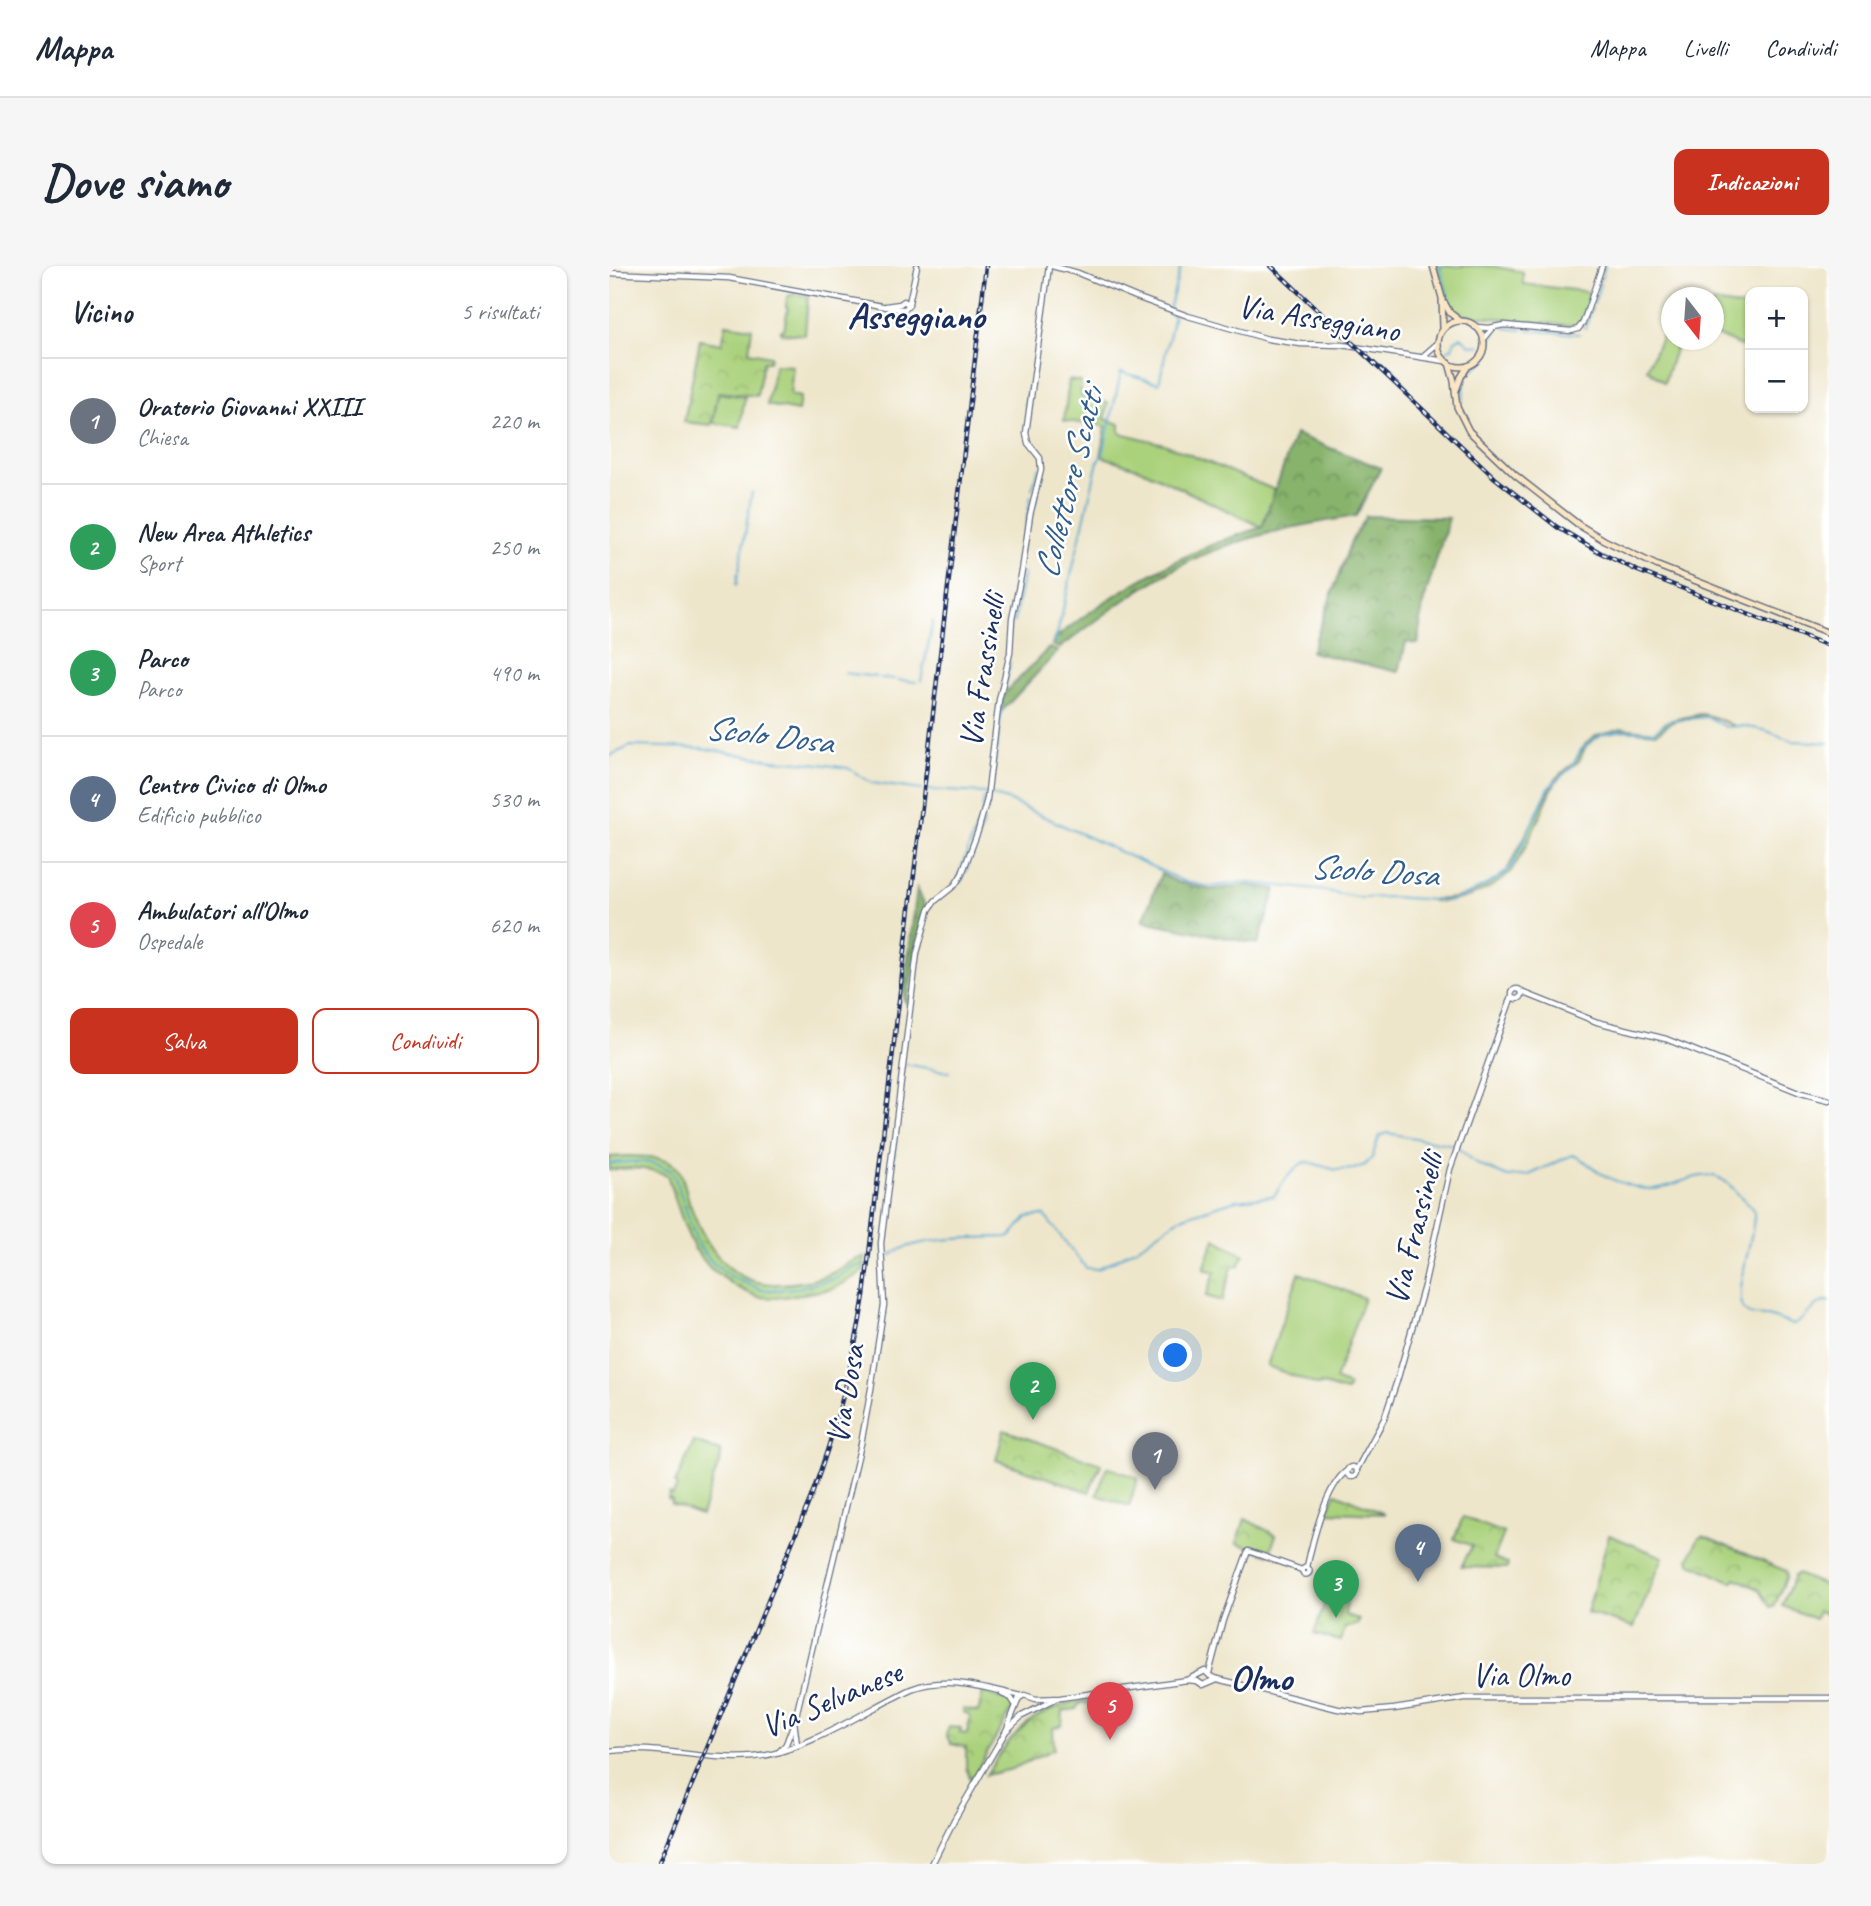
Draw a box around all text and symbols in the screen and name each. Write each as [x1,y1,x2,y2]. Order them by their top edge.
text: Mappa [35,27,112,69]
text: Mappa [1590,33,1646,63]
text: Livelli [1684,33,1727,63]
text: Condividi [1765,33,1836,63]
button: Indicazioni [1674,149,1829,215]
text: Dove siamo [42,151,228,213]
street label: Via Asseggiano [1235,285,1404,352]
north arrow [1661,287,1724,350]
map controls [1745,287,1808,413]
button: + [1745,287,1808,350]
district label: Asseggiano [848,292,987,339]
text: Vicino [70,293,132,331]
text: 5 risultati [461,297,539,326]
button: − [1745,350,1808,413]
water label: Collettore Scatti [1023,375,1116,583]
text: Oratorio Giovanni XXIII [137,390,361,423]
text: 1 [88,407,98,436]
text: 220 m [490,407,539,436]
text: Chiesa [137,423,188,452]
text: New Area Athletics [137,516,310,549]
text: 2 [88,533,98,562]
text: 250 m [490,533,539,562]
text: Sport [137,549,181,578]
street label: Via Frassinelli [949,586,1015,750]
text: Parco [137,642,188,675]
text: 3 [88,659,98,688]
text: 490 m [490,659,539,688]
text: Parco [137,675,181,704]
water label: Scolo Dosa [703,704,839,765]
text: Centro Civico di Olmo [137,768,326,801]
text: 4 [88,785,98,814]
text: 530 m [490,785,539,814]
text: Edificio pubblico [137,801,261,830]
water label: Scolo Dosa [1309,844,1443,898]
text: Ambulatori all'Olmo [137,894,307,927]
text: 5 [88,911,98,940]
text: 620 m [490,911,539,940]
text: Ospedale [137,927,202,956]
button: Salva [70,1008,298,1074]
button: Condividi [312,1008,539,1074]
street label: Via Frassinelli [1375,1144,1454,1309]
your location [1158,1338,1192,1372]
street label: Via Dosa [816,1339,875,1447]
pin: 2 [1010,1362,1056,1420]
pin: 1 [1132,1432,1178,1490]
pin: 4 [1395,1524,1441,1582]
pin: 3 [1313,1560,1359,1618]
street label: Via Selvanese [755,1650,910,1747]
district label: Olmo [1230,1654,1295,1701]
street label: Via Olmo [1472,1654,1571,1696]
pin: 5 [1087,1682,1133,1740]

